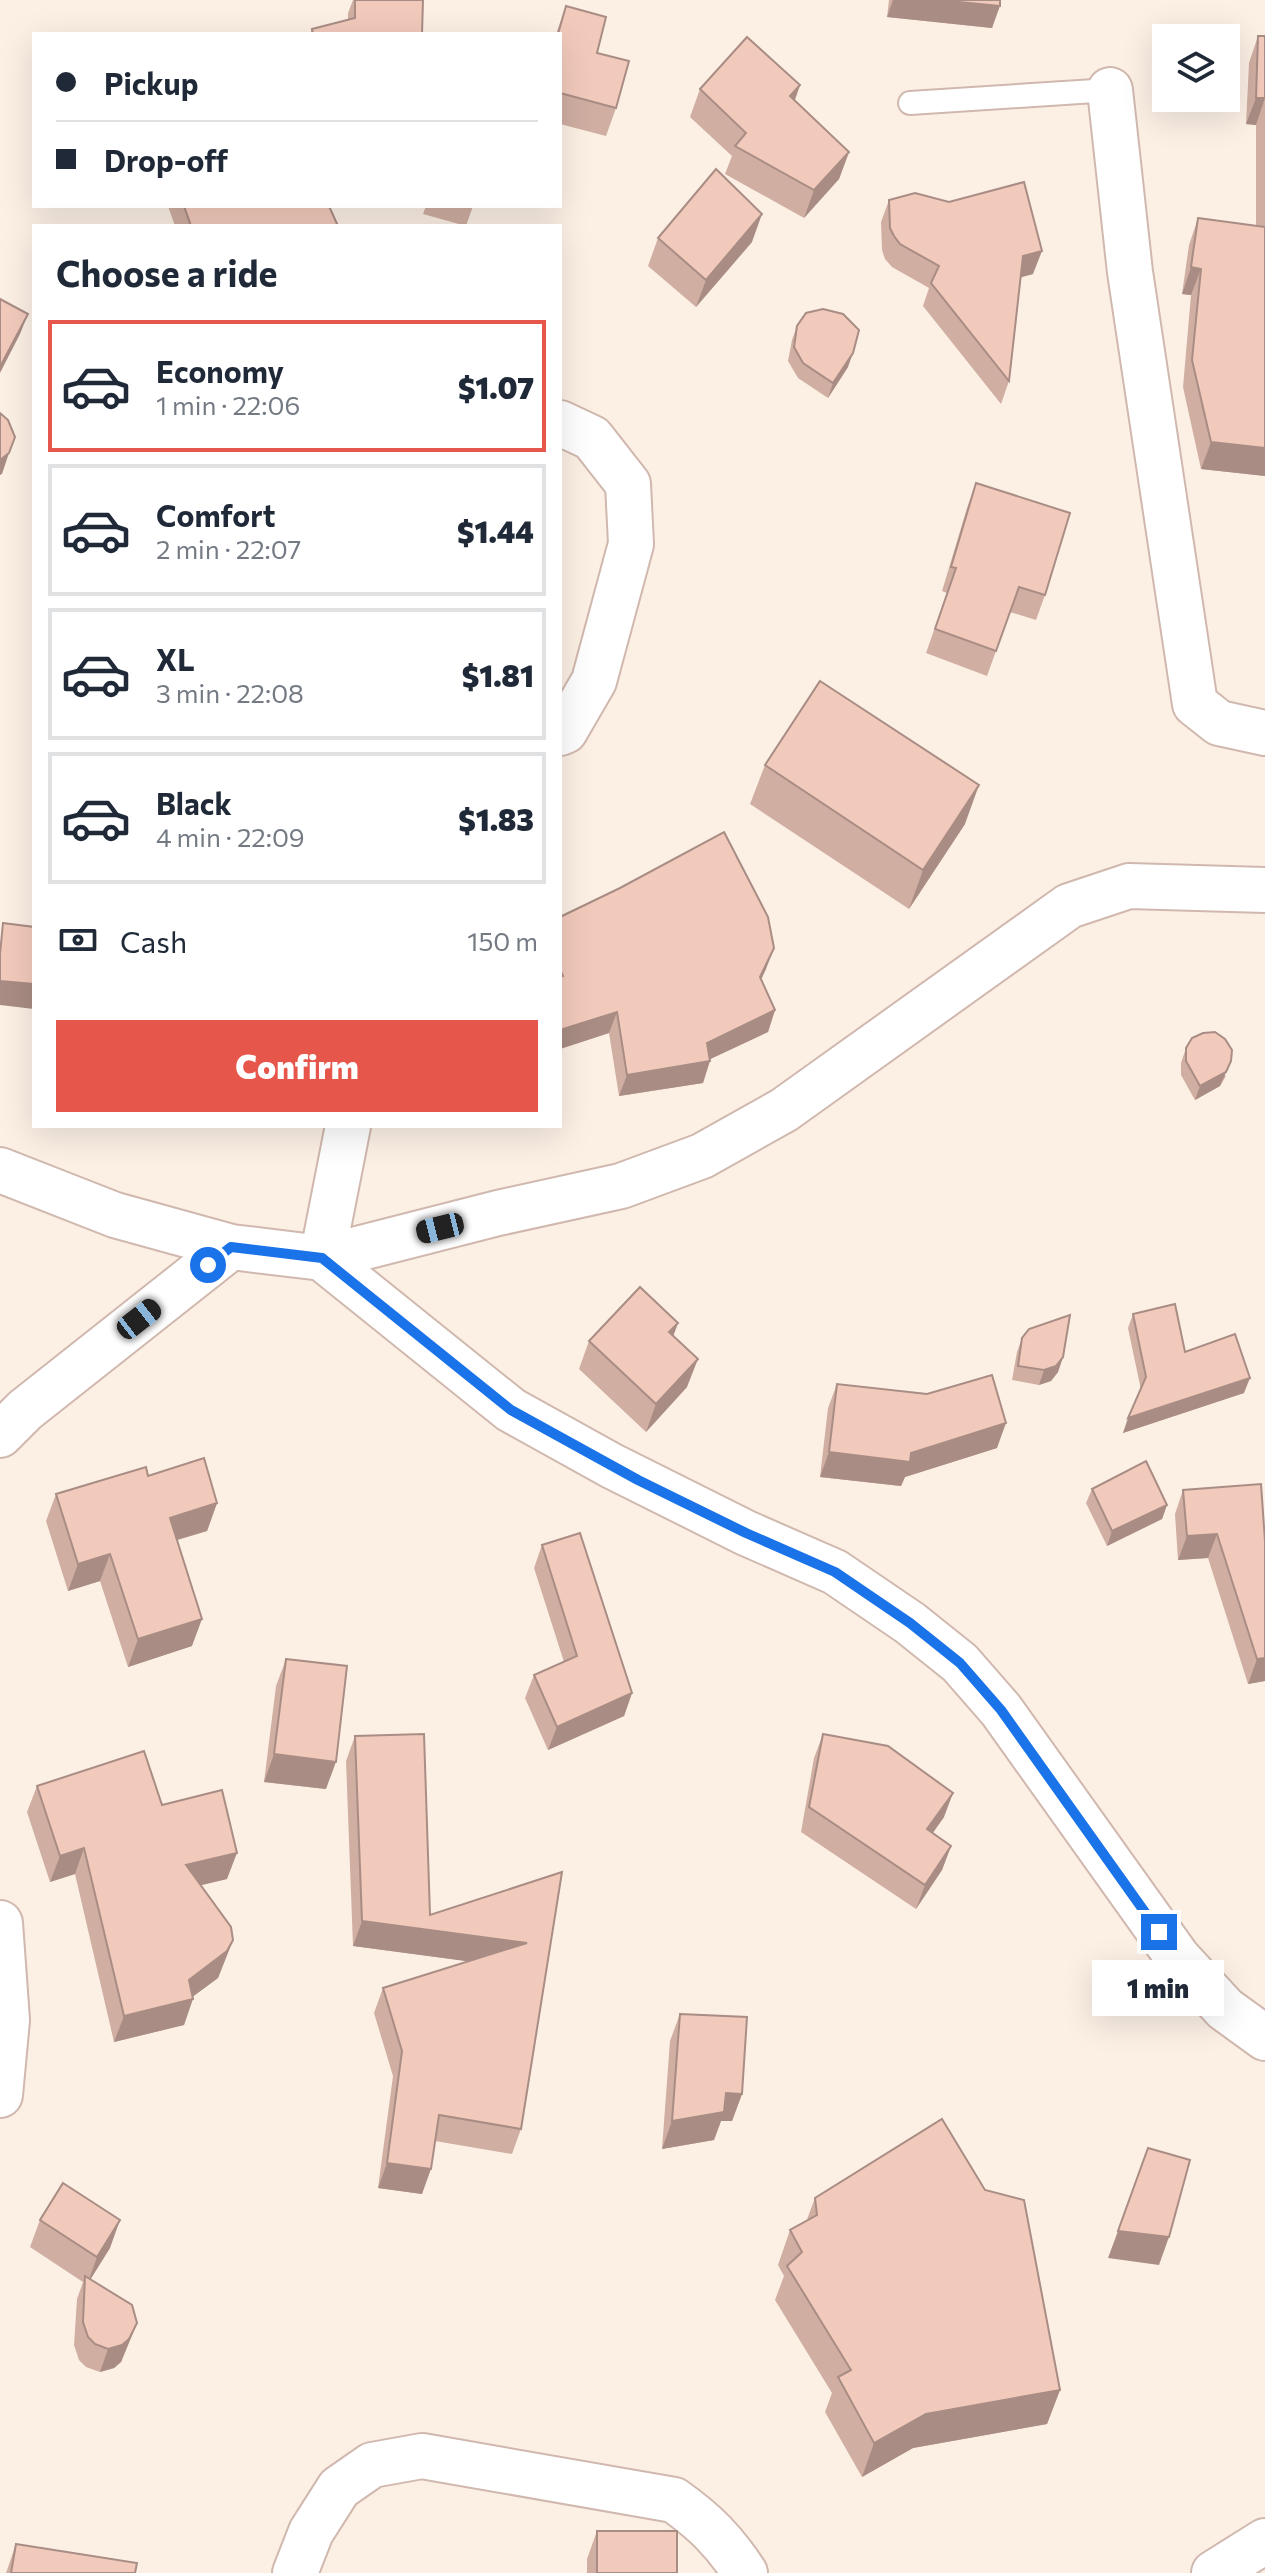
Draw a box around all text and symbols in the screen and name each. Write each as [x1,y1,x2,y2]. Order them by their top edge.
map controls [1152,24,1240,112]
button: layers [1152,24,1240,112]
text: Pickup [104,64,198,101]
text: Drop-off [104,141,228,178]
text: Choose a ride [56,250,277,294]
icon: car [60,350,132,422]
text: Economy [156,352,284,389]
text: $1.07 [458,368,534,405]
text: 1 min · 22:06 [156,389,300,420]
icon: car [60,494,132,566]
text: Comfort [156,496,275,533]
text: $1.44 [457,512,534,549]
text: 2 min · 22:07 [156,533,301,564]
icon: car [60,638,132,710]
text: XL [156,640,195,677]
text: $1.81 [462,656,534,693]
text: 3 min · 22:08 [156,677,304,708]
icon: car [60,782,132,854]
text: Black [156,784,232,821]
text: $1.83 [458,800,534,837]
text: 4 min · 22:09 [156,821,305,852]
icon: cash [56,918,100,962]
text: Cash [120,922,187,959]
text: 150 m [467,925,538,956]
button: Confirm [56,1020,538,1112]
car [414,1211,466,1245]
route start [190,1247,226,1283]
car [113,1295,165,1343]
route end [1141,1914,1177,1950]
callout: 1 min [1093,1960,1225,2016]
text: 1 min [1127,1972,1189,2003]

